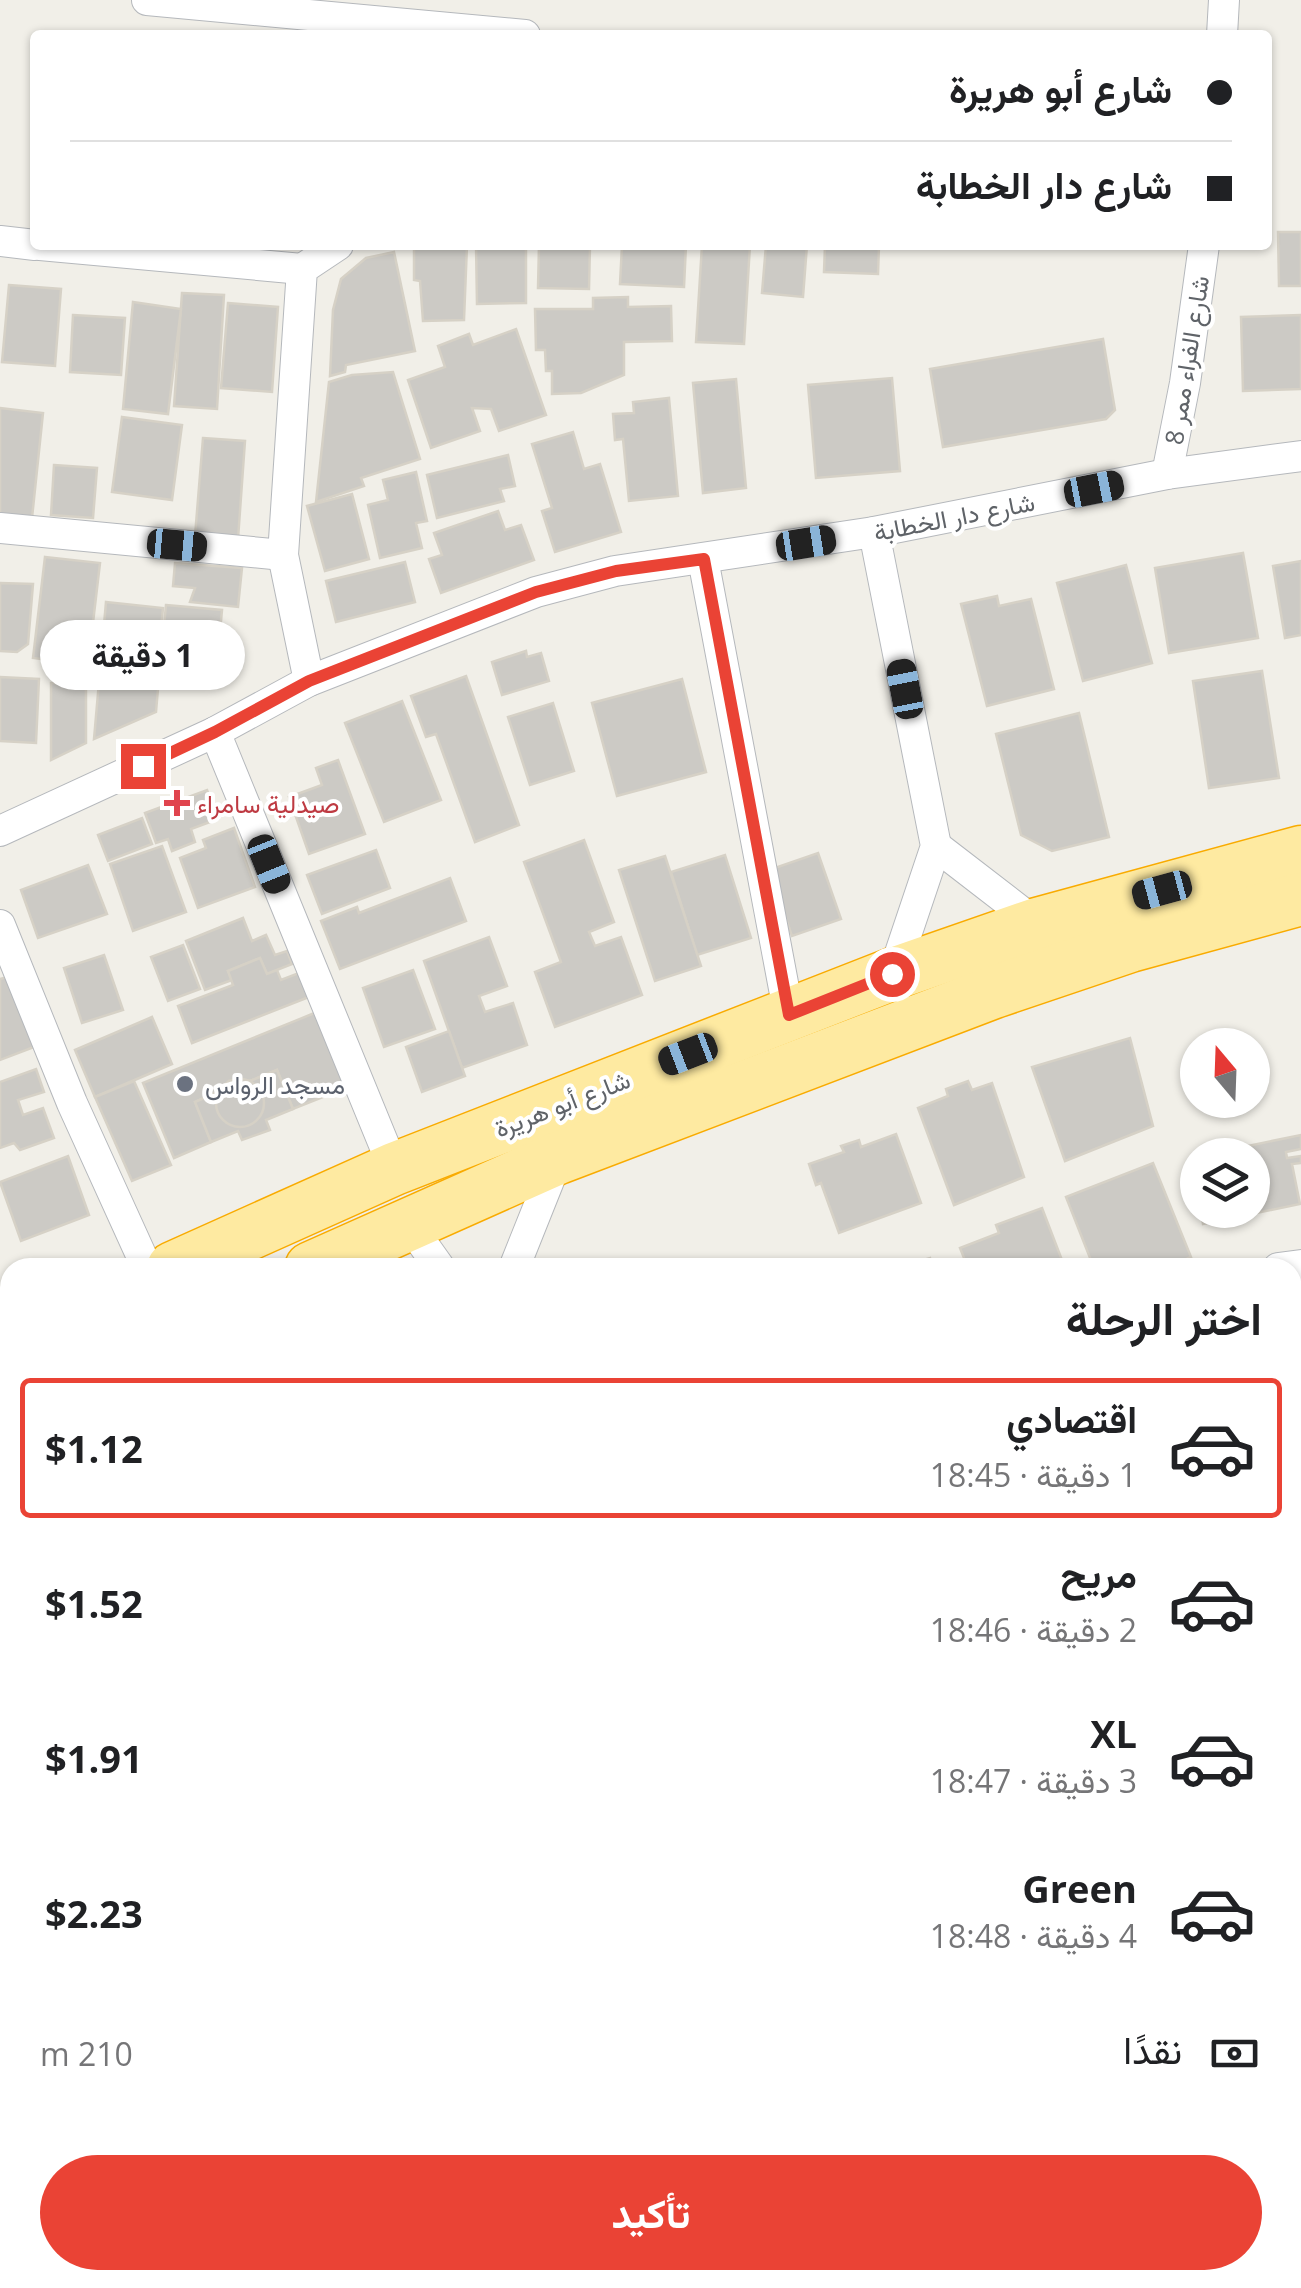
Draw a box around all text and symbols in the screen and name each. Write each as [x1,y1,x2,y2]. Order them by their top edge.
text: شارع أبو هريرة [949,62,1172,114]
text: شارع دار الخطابة [916,158,1172,210]
street label: شارع الفراء ممر 8 [1156,273,1217,447]
car [1062,469,1126,509]
street label: شارع دار الخطابة [871,484,1038,549]
car [774,523,838,563]
car [146,527,208,563]
callout: 1 دقيقة [41,621,246,691]
text: 1 دقيقة [91,633,194,676]
car [885,657,925,721]
route end [121,744,166,789]
place label: صيدلية سامراء [197,786,339,820]
marker: صيدلية سامراء [166,792,188,814]
car [244,831,294,897]
car [1129,868,1195,912]
route start [870,952,915,997]
north arrow [1180,1028,1270,1118]
map controls [1180,1028,1270,1228]
car [655,1029,721,1079]
street label: شارع أبو هريرة [489,1062,635,1145]
place label: مسجد الرواس [205,1067,345,1101]
marker: مسجد الرواس [174,1073,196,1095]
button: layers [1180,1138,1270,1228]
text: اختر الرحلة [1066,1287,1262,1348]
text: اقتصادي [1006,1392,1137,1444]
icon: car [1167,1403,1257,1493]
text: $1.12 [45,1422,143,1474]
text: 1 دقيقة · 18:45 [930,1453,1137,1496]
text: مريح [1061,1547,1137,1599]
icon: car [1167,1558,1257,1648]
text: $1.52 [45,1577,143,1629]
text: 2 دقيقة · 18:46 [930,1608,1137,1651]
text: XL [1090,1707,1137,1759]
icon: car [1167,1713,1257,1803]
text: $1.91 [45,1732,143,1784]
text: 3 دقيقة · 18:47 [930,1759,1137,1802]
text: Green [1022,1862,1137,1914]
icon: car [1167,1868,1257,1958]
text: $2.23 [45,1887,143,1939]
text: 4 دقيقة · 18:48 [930,1914,1137,1957]
text: نقدًا [1123,2023,1182,2075]
icon: cash [1207,2026,1262,2081]
text: 210 m [40,2032,133,2075]
button: تأكيد [40,2155,1262,2270]

